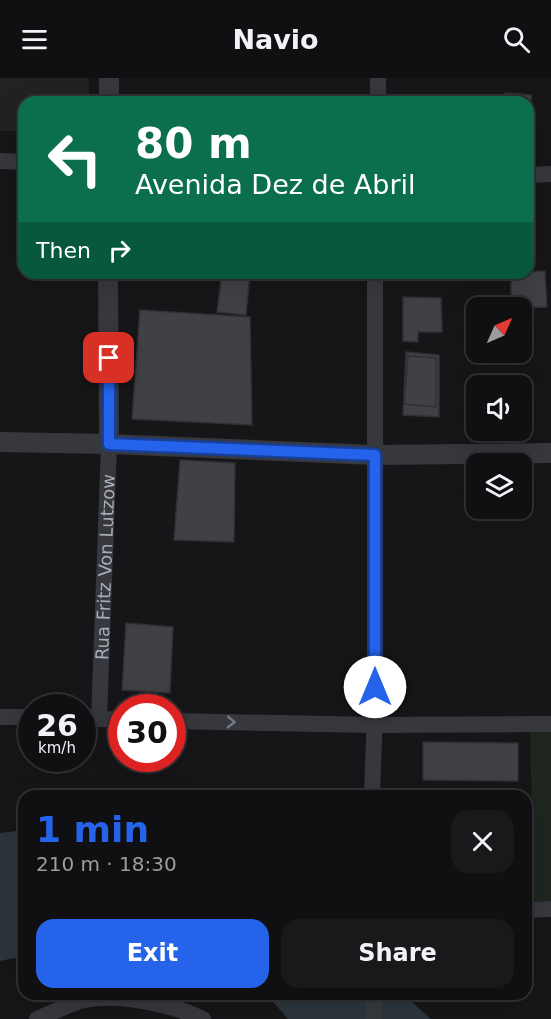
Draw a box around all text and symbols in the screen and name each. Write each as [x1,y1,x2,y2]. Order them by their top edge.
icon: menu [18,23,51,56]
icon: search [500,23,533,56]
text: Navio [232,24,319,55]
text: 80 m [135,119,252,168]
icon: left [36,120,114,198]
text: Avenida Dez de Abril [135,169,416,200]
icon: right [103,234,136,267]
text: Then [36,238,91,263]
north arrow [466,297,532,363]
map controls [466,297,532,519]
pin [83,332,134,383]
icon: arrive [92,341,125,374]
button: sound [466,375,532,441]
button: layers [466,453,532,519]
street label: Rua Fritz Von Lutzow [91,474,118,660]
position arrow [343,655,407,719]
speed limit sign: 30 [108,694,186,772]
text: 26 [36,708,78,743]
one-way arrow [226,716,235,729]
text: km/h [38,739,76,757]
text: 1 min [36,809,149,850]
button: close [451,810,514,873]
text: 210 m · 18:30 [36,852,177,876]
button: Exit [36,919,269,988]
button: Share [281,919,514,988]

